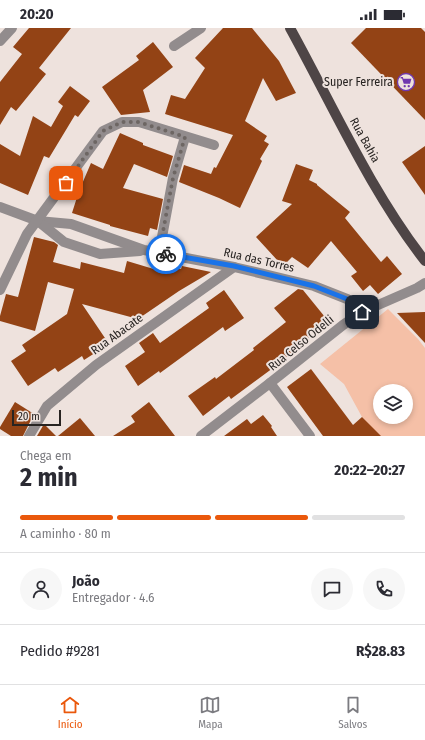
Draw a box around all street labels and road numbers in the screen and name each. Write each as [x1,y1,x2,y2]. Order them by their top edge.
street label: Rua Bahia [347,115,383,165]
street label: Rua das Torres [222,245,296,275]
street label: Rua Abacate [88,311,146,357]
street label: Rua Celso Odelli [266,312,336,374]

